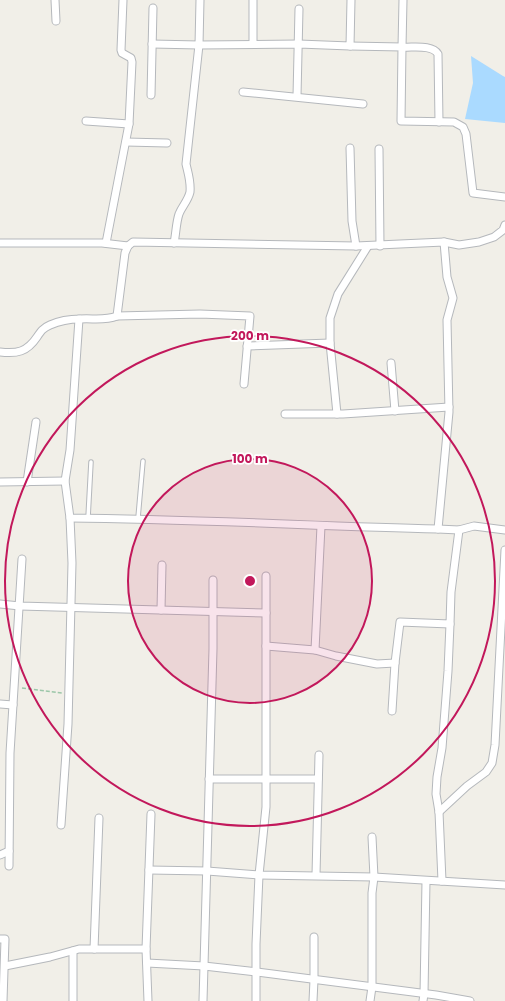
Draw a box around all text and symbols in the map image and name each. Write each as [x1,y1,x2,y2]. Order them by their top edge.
text: 200 m [231,327,269,344]
text: 100 m [232,450,268,467]
centre of rings [243,574,257,588]

